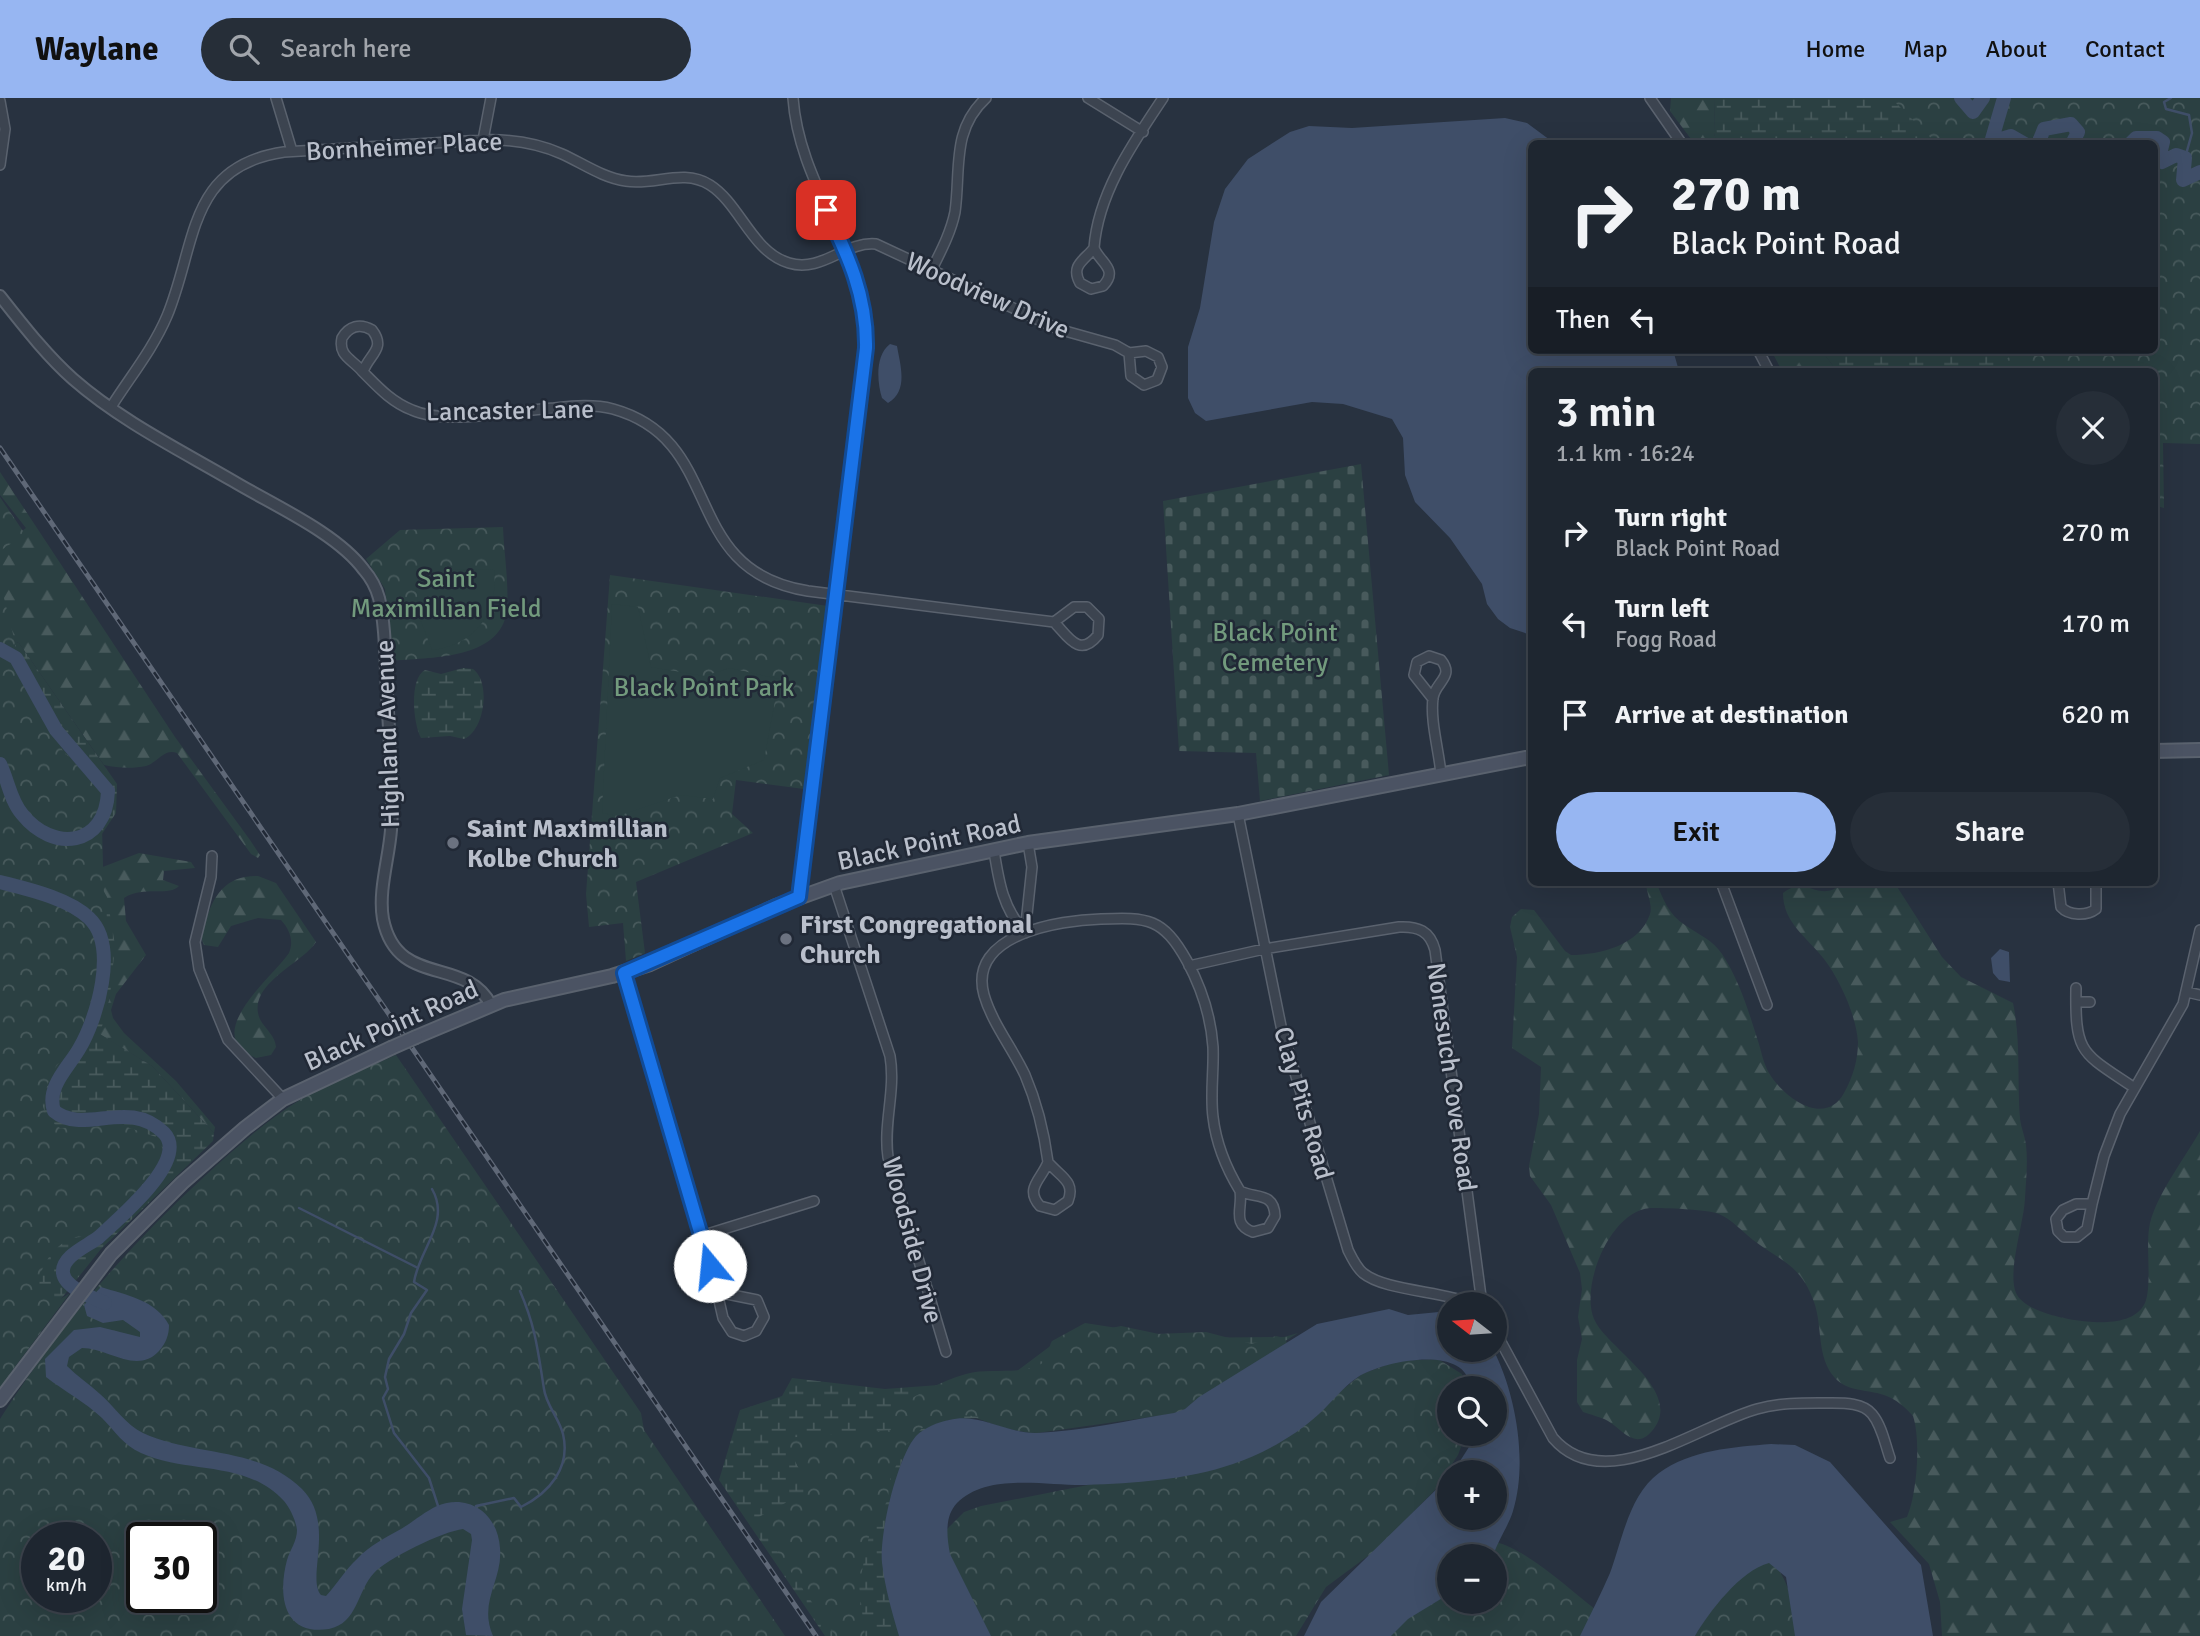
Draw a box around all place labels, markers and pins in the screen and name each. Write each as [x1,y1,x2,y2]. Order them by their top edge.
pin [796,180,856,240]
place label: Saint Maximillian Kolbe Church [467,813,668,875]
marker: Saint Maximillian Kolbe Church [445,835,461,851]
place label: First Congregational Church [800,909,1033,971]
marker: First Congregational Church [778,931,794,947]

